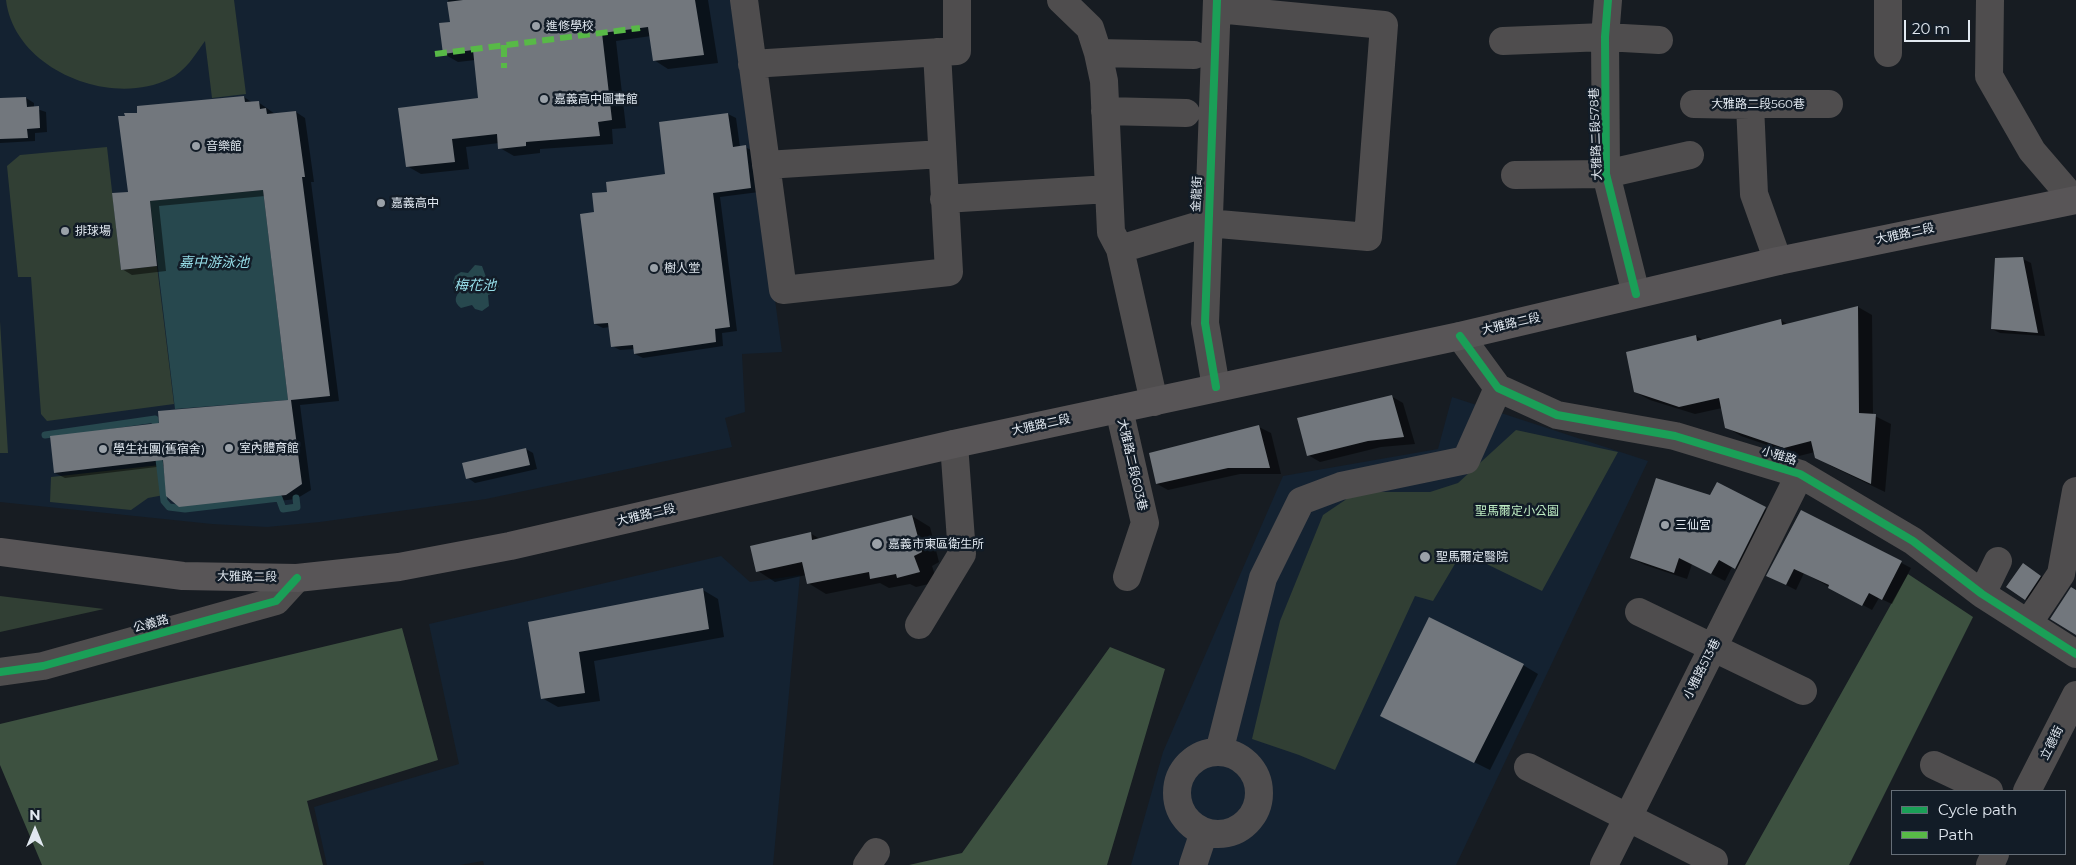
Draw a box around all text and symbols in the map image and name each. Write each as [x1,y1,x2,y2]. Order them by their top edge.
scale bar [1906,10,1972,42]
place label: 進修學校 [546,19,594,33]
text: 20 m [1912,19,1950,38]
marker: 進修學校 [530,20,542,32]
street label: 大雅路二段578巷 [1587,87,1605,181]
place label: 嘉義高中圖書館 [554,92,638,106]
marker: 嘉義高中圖書館 [538,93,550,105]
street label: 大雅路二段560巷 [1711,97,1805,111]
place label: 音樂館 [206,139,242,153]
marker: 音樂館 [190,140,202,152]
street label: 金龍街 [1189,176,1205,212]
place label: 嘉義高中 [391,196,439,210]
marker: 嘉義高中 [375,197,387,209]
street label: 大雅路二段 [1874,221,1936,247]
place label: 排球場 [75,224,111,238]
marker: 排球場 [59,225,71,237]
water label: 嘉中游泳池 [179,255,249,271]
place label: 樹人堂 [664,261,700,275]
marker: 樹人堂 [648,262,660,274]
water label: 梅花池 [454,278,496,294]
street label: 大雅路二段 [1480,310,1542,338]
street label: 大雅路二段 [1010,412,1072,438]
street label: 大雅路二段603巷 [1114,418,1150,512]
place label: 室內體育館 [239,441,299,455]
place label: 學生社團(舊宿舍) [113,442,205,456]
marker: 室內體育館 [223,442,235,454]
marker: 學生社團(舊宿舍) [97,443,109,455]
street label: 小雅路 [1760,444,1798,468]
street label: 大雅路二段 [615,501,677,529]
park label: 聖馬爾定小公園 [1475,504,1559,518]
place label: 三仙宮 [1675,518,1711,532]
marker: 三仙宮 [1659,519,1671,531]
marker: 嘉義市東區衛生所 [870,537,884,551]
place label: 嘉義市東區衛生所 [888,537,984,551]
marker: 聖馬爾定醫院 [1418,550,1432,564]
place label: 聖馬爾定醫院 [1436,550,1508,564]
street label: 大雅路二段 [217,569,277,585]
street label: 公義路 [132,612,170,636]
street label: 小雅路513巷 [1681,636,1723,702]
street label: 立德街 [2037,724,2067,762]
legend [1891,790,2066,855]
text: Cycle path [1938,800,2017,819]
north arrow [10,805,60,855]
text: N [29,806,41,824]
text: Path [1938,825,1974,844]

